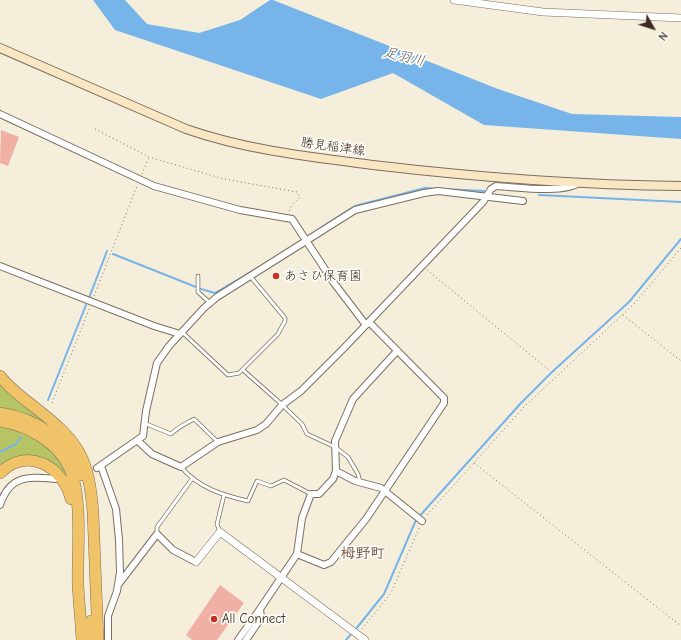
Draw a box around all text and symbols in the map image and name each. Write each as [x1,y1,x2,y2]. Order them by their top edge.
north arrow [633,8,673,48]
text: N [655,29,670,43]
water label: 足羽川 [382,44,426,70]
street label: 勝見稲津線 [300,135,366,159]
place label: あさひ保育園 [284,268,362,284]
marker: あさひ保育園 [271,271,281,281]
district label: 栂野町 [341,545,385,563]
place label: All Connect [222,611,285,627]
marker: All Connect [209,614,219,624]

